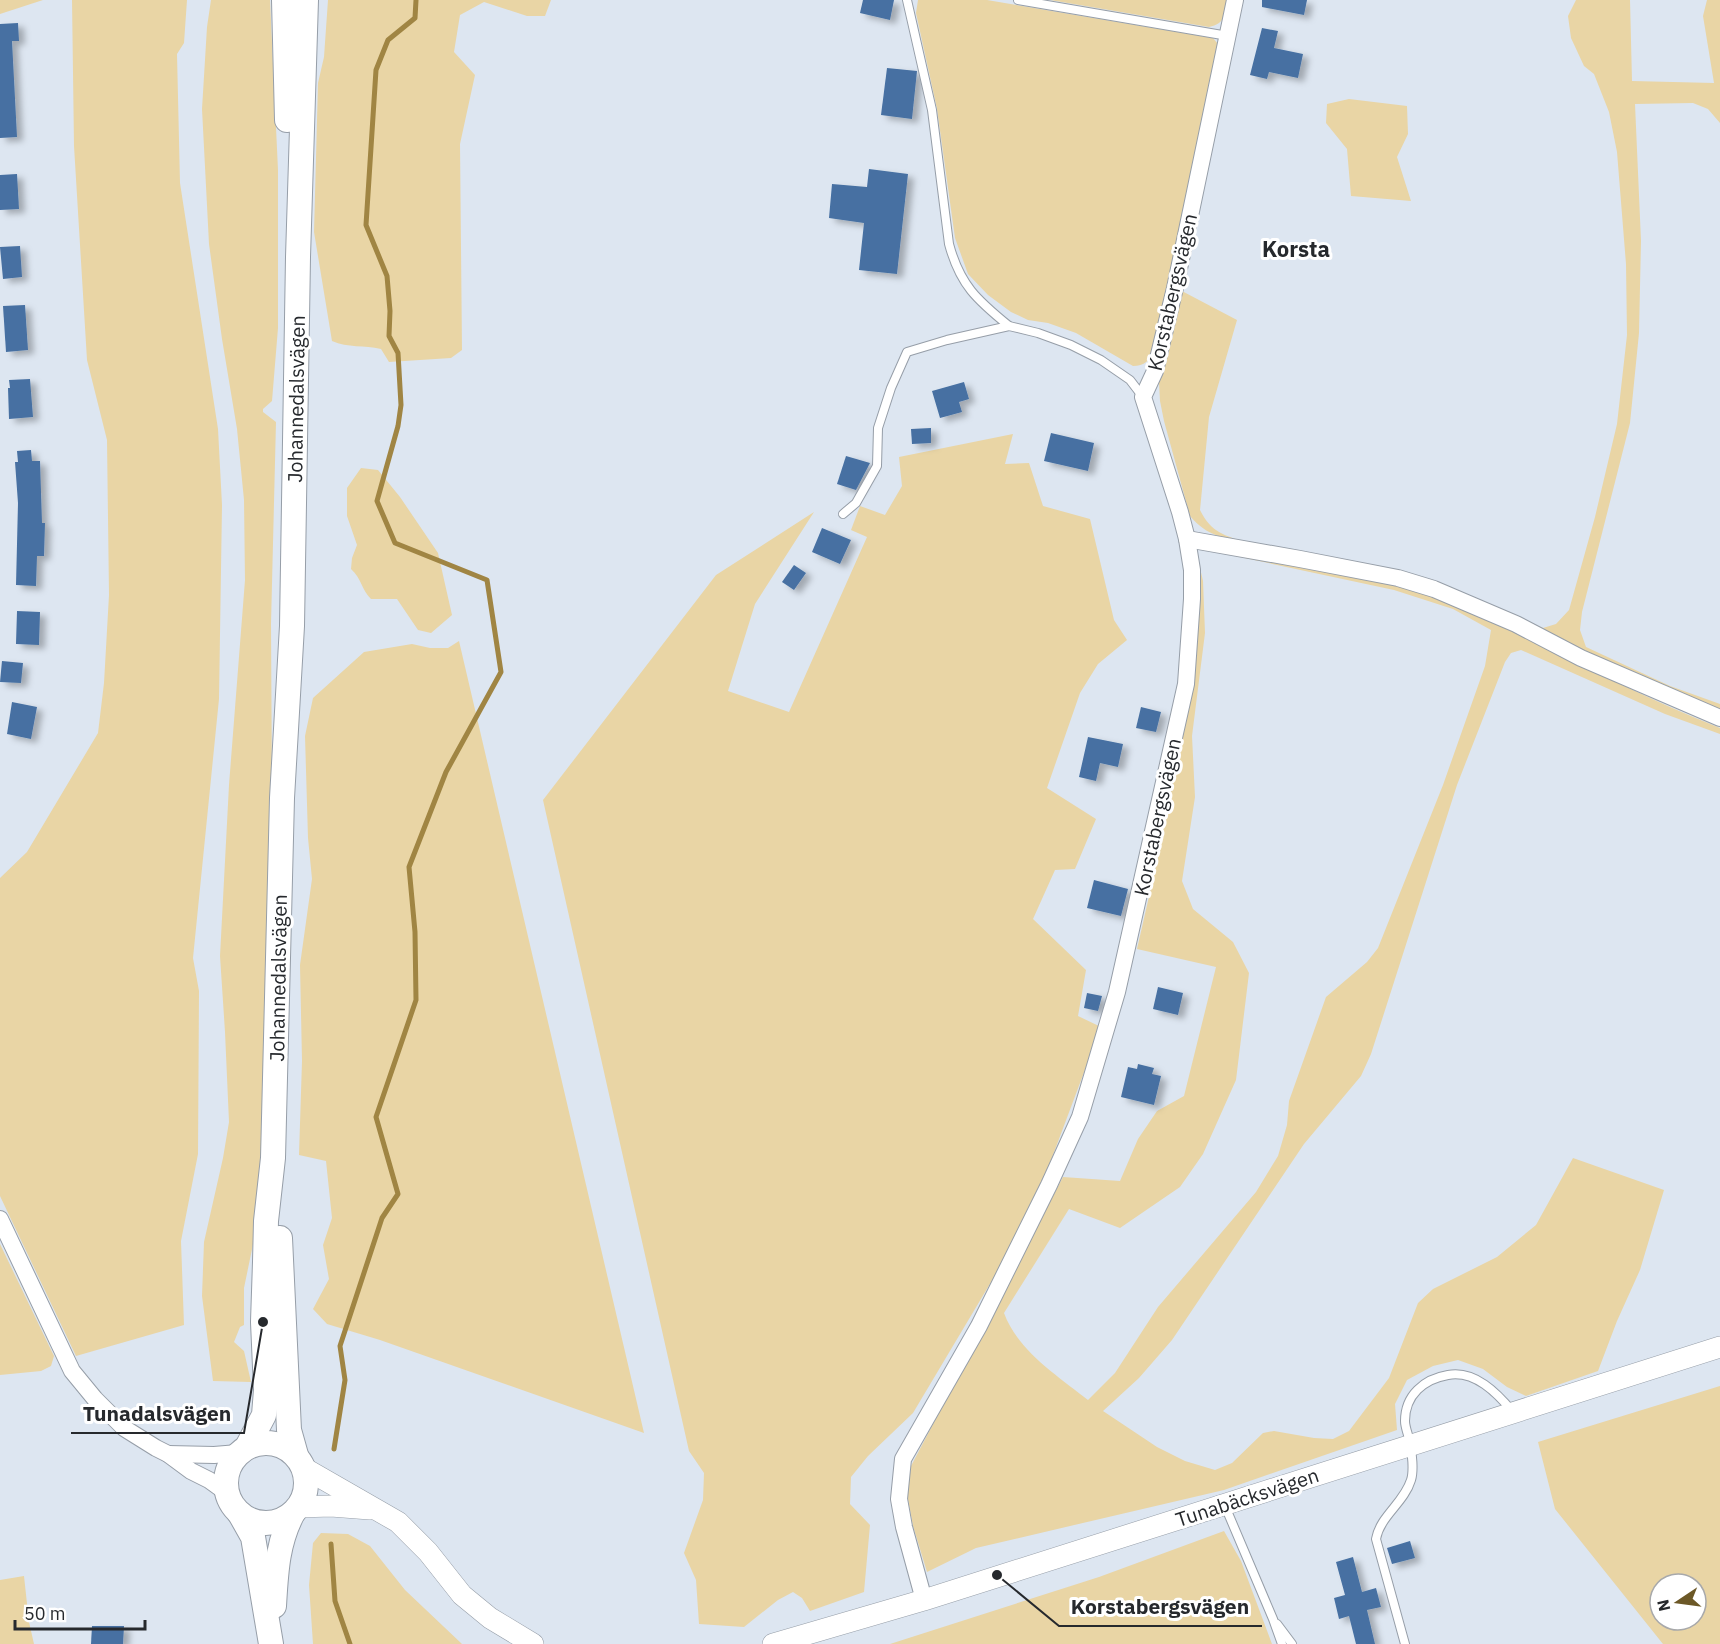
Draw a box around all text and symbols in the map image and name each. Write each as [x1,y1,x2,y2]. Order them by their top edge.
street label: Korstabergsvägen [1141,211,1203,373]
district label: Korsta [1262,234,1330,263]
street label: Johannedalsvägen [281,315,311,483]
street label: Korstabergsvägen [1127,736,1187,898]
street label: Johannedalsvägen [263,894,293,1062]
callout: Tunadalsvägen [71,1394,244,1433]
text: Tunadalsvägen [83,1399,231,1427]
street label: Tunabäcksvägen [1172,1461,1322,1533]
north arrow [1648,1572,1708,1632]
callout: Korstabergsvägen [1059,1587,1262,1626]
text: Korstabergsvägen [1071,1592,1249,1620]
scale bar [15,1593,146,1631]
text: N [1652,1597,1674,1613]
text: 50 m [24,1602,66,1625]

